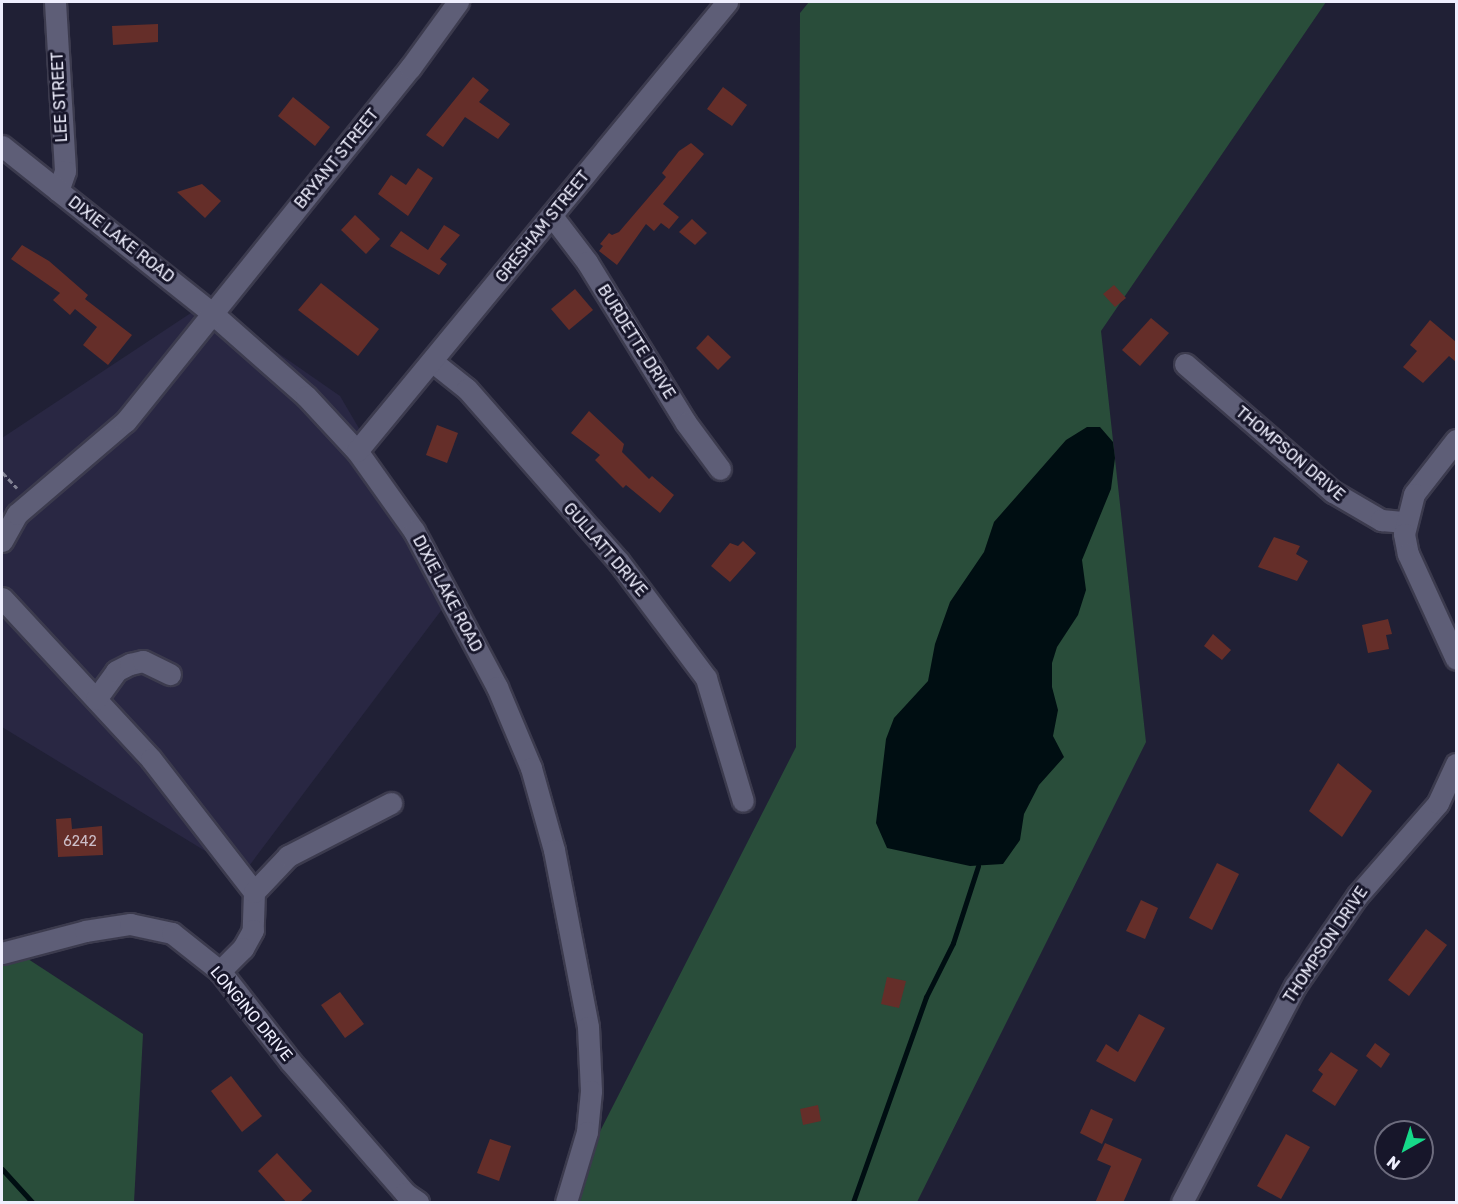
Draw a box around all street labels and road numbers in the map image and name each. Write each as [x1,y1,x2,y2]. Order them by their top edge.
street label: LEE STREET [48,51,72,143]
street label: BRYANT STREET [291,105,383,213]
street label: GRESHAM STREET [492,167,594,287]
street label: DIXIE LAKE ROAD [64,193,178,287]
street label: BURDETTE DRIVE [593,281,679,403]
street label: THOMPSON DRIVE [1232,403,1348,505]
street label: GULLATT DRIVE [559,499,651,601]
street label: DIXIE LAKE ROAD [408,532,486,656]
street label: THOMPSON DRIVE [1280,883,1372,1007]
street label: LONGINO DRIVE [206,963,296,1065]

